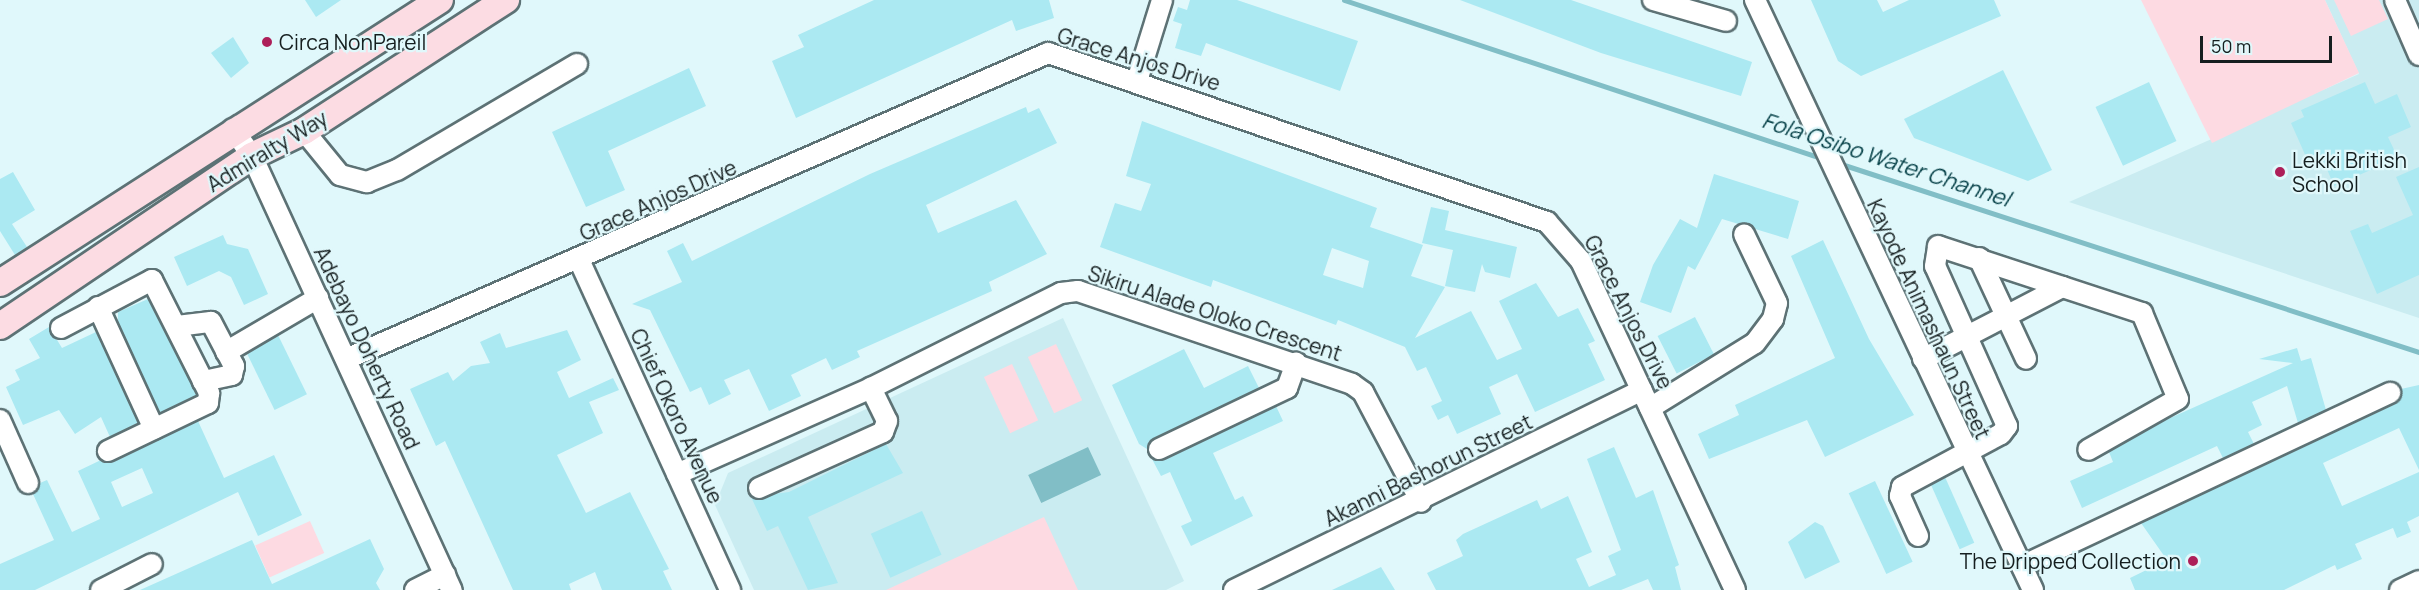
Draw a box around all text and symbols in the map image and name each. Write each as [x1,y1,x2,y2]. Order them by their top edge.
street label: Grace Anjos Drive [1054,22,1224,96]
scale bar [2203,24,2335,62]
place label: Circa NonPareil [279,29,426,55]
text: 50 m [2211,34,2251,58]
marker: Circa NonPareil [260,35,274,49]
street label: Admiralty Way [202,105,332,197]
water label: Fola Osibo Water Channel [1759,107,2013,213]
place label: Lekki British School [2292,147,2407,197]
street label: Grace Anjos Drive [576,154,740,246]
marker: Lekki British School [2273,165,2287,179]
street label: Kayode Animashaun Street [1862,195,1996,443]
street label: Grace Anjos Drive [1579,231,1679,393]
street label: Adebayo Doherty Road [309,243,425,453]
street label: Sikiru Alade Oloko Crescent [1085,260,1345,366]
street label: Chief Okoro Avenue [625,325,729,507]
street label: Akanni Bashorun Street [1320,409,1536,531]
place label: The Dripped Collection [1960,548,2181,574]
marker: The Dripped Collection [2186,554,2200,568]

